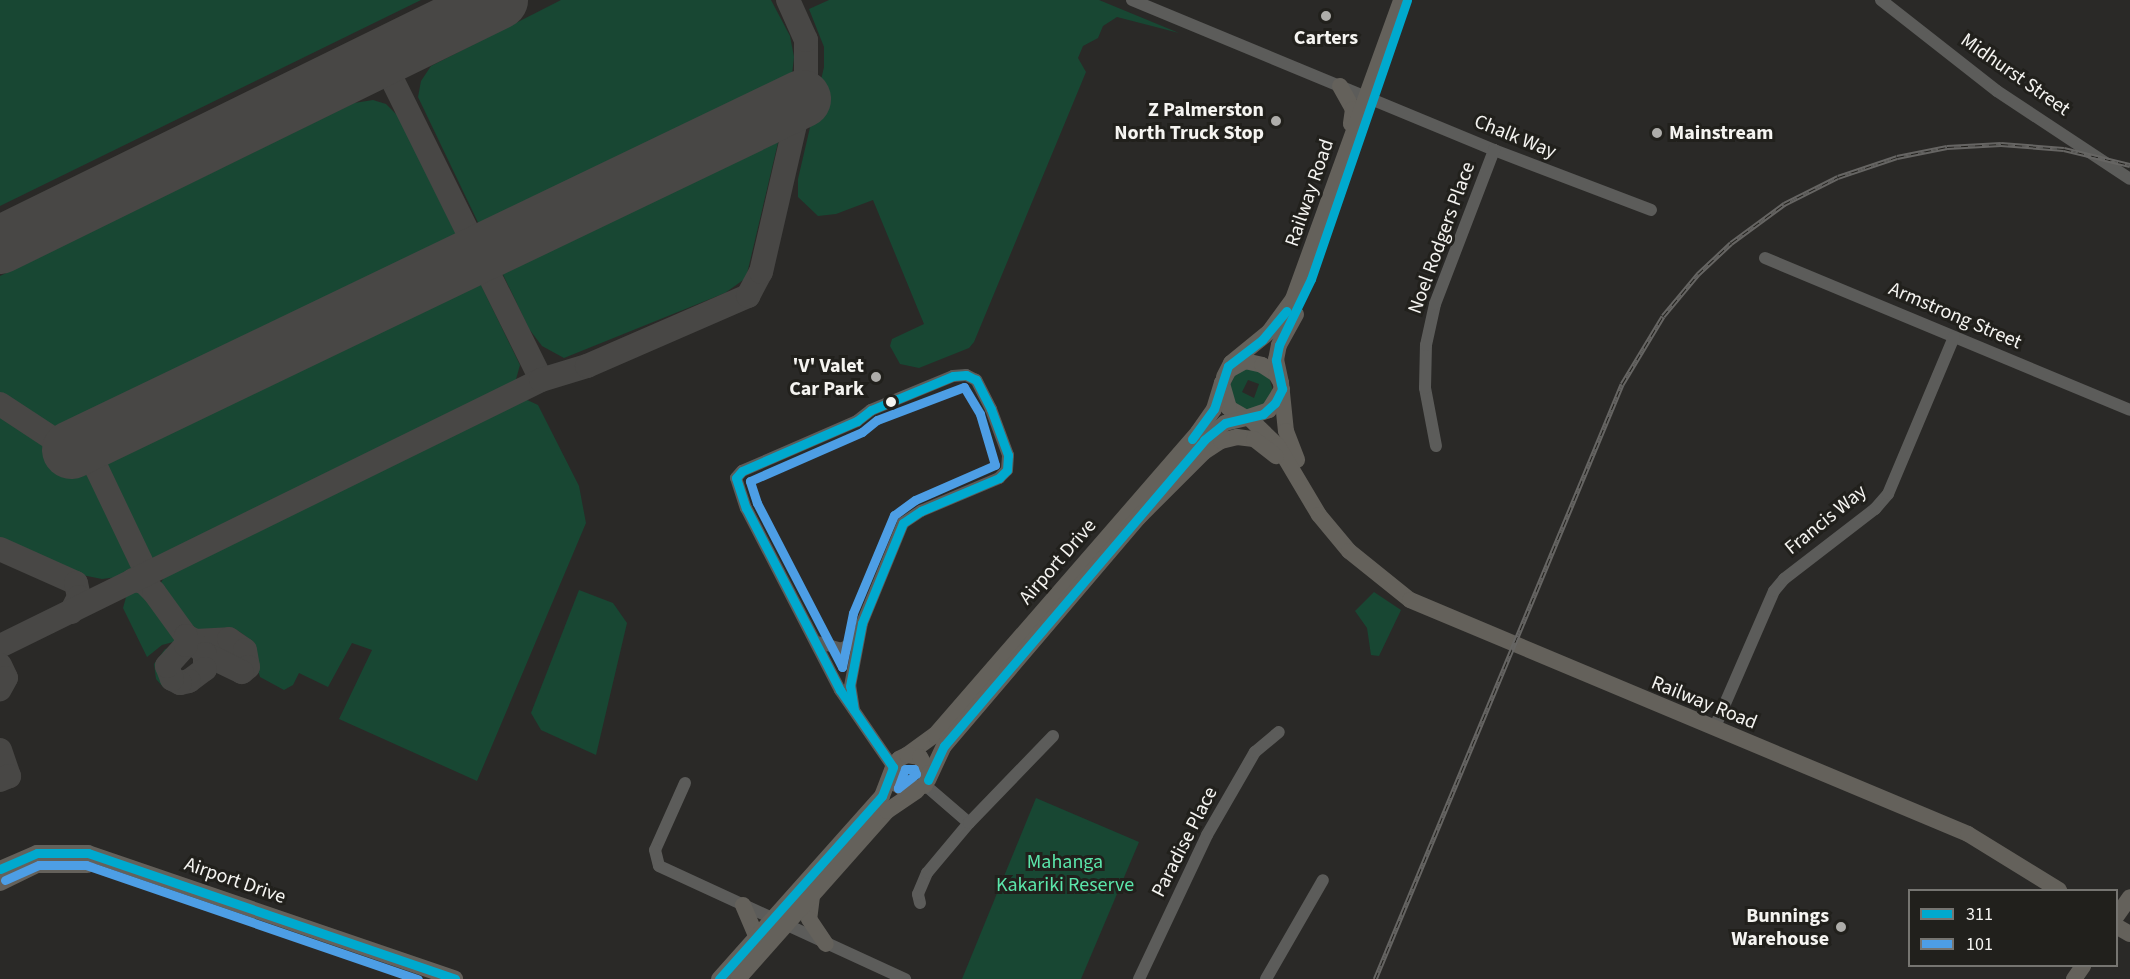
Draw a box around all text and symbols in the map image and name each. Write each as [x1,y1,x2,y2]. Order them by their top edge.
marker: Carters [1319,9,1333,23]
place label: Carters [1294,26,1358,50]
street label: Midhurst Street [1956,28,2074,122]
place label: Z Palmerston North Truck Stop [1114,98,1264,145]
street label: Chalk Way [1471,110,1559,164]
marker: Z Palmerston North Truck Stop [1269,114,1283,128]
place label: Mainstream [1669,121,1773,145]
marker: Mainstream [1650,126,1664,140]
street label: Railway Road [1280,136,1340,250]
street label: Noel Rodgers Place [1403,159,1481,317]
street label: Armstrong Street [1885,277,2025,355]
place label: 'V' Valet Car Park [789,354,864,401]
marker: 'V' Valet Car Park [869,370,883,384]
unlabelled marker [885,396,897,408]
street label: Francis Way [1780,480,1872,560]
street label: Airport Drive [1014,514,1102,610]
street label: Railway Road [1648,671,1760,735]
street label: Paradise Place [1147,783,1223,901]
park label: Mahanga Kakariki Reserve [996,851,1134,898]
street label: Airport Drive [181,852,289,910]
legend [1908,889,2118,967]
text: 311 [1966,902,1993,927]
place label: Bunnings Warehouse [1731,904,1829,951]
marker: Bunnings Warehouse [1834,920,1848,934]
text: 101 [1966,932,1993,957]

